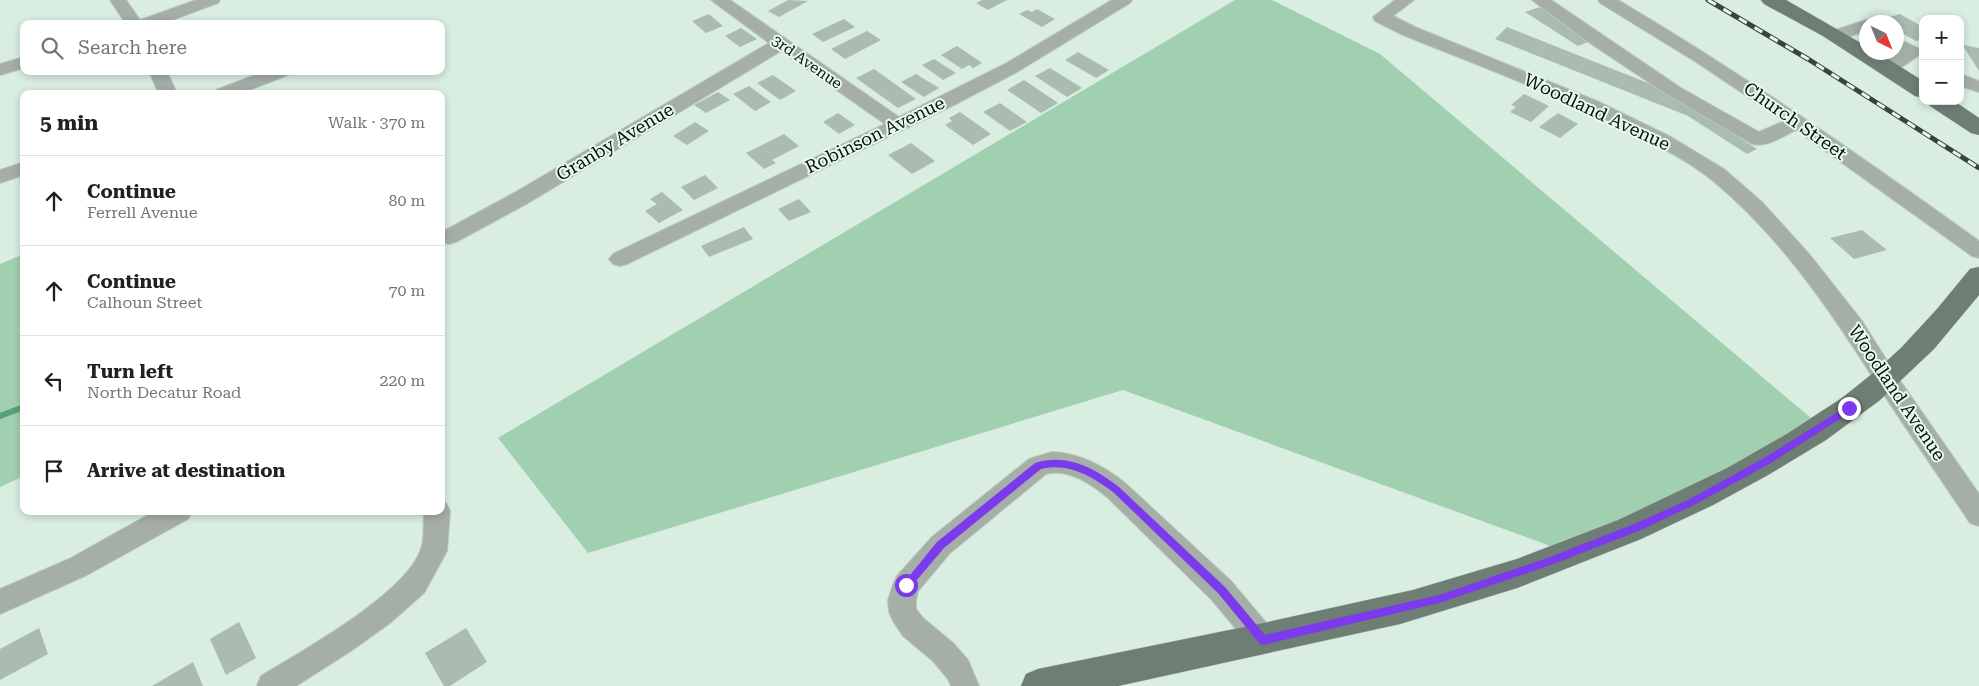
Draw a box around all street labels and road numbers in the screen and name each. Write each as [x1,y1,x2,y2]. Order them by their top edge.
street label: 3rd Avenue [768,31,846,93]
street label: Woodland Avenue [1521,68,1674,155]
street label: Church Street [1740,77,1851,164]
street label: Robinson Avenue [802,92,948,177]
street label: Granby Avenue [552,98,677,185]
street label: Woodland Avenue [1844,321,1951,464]

